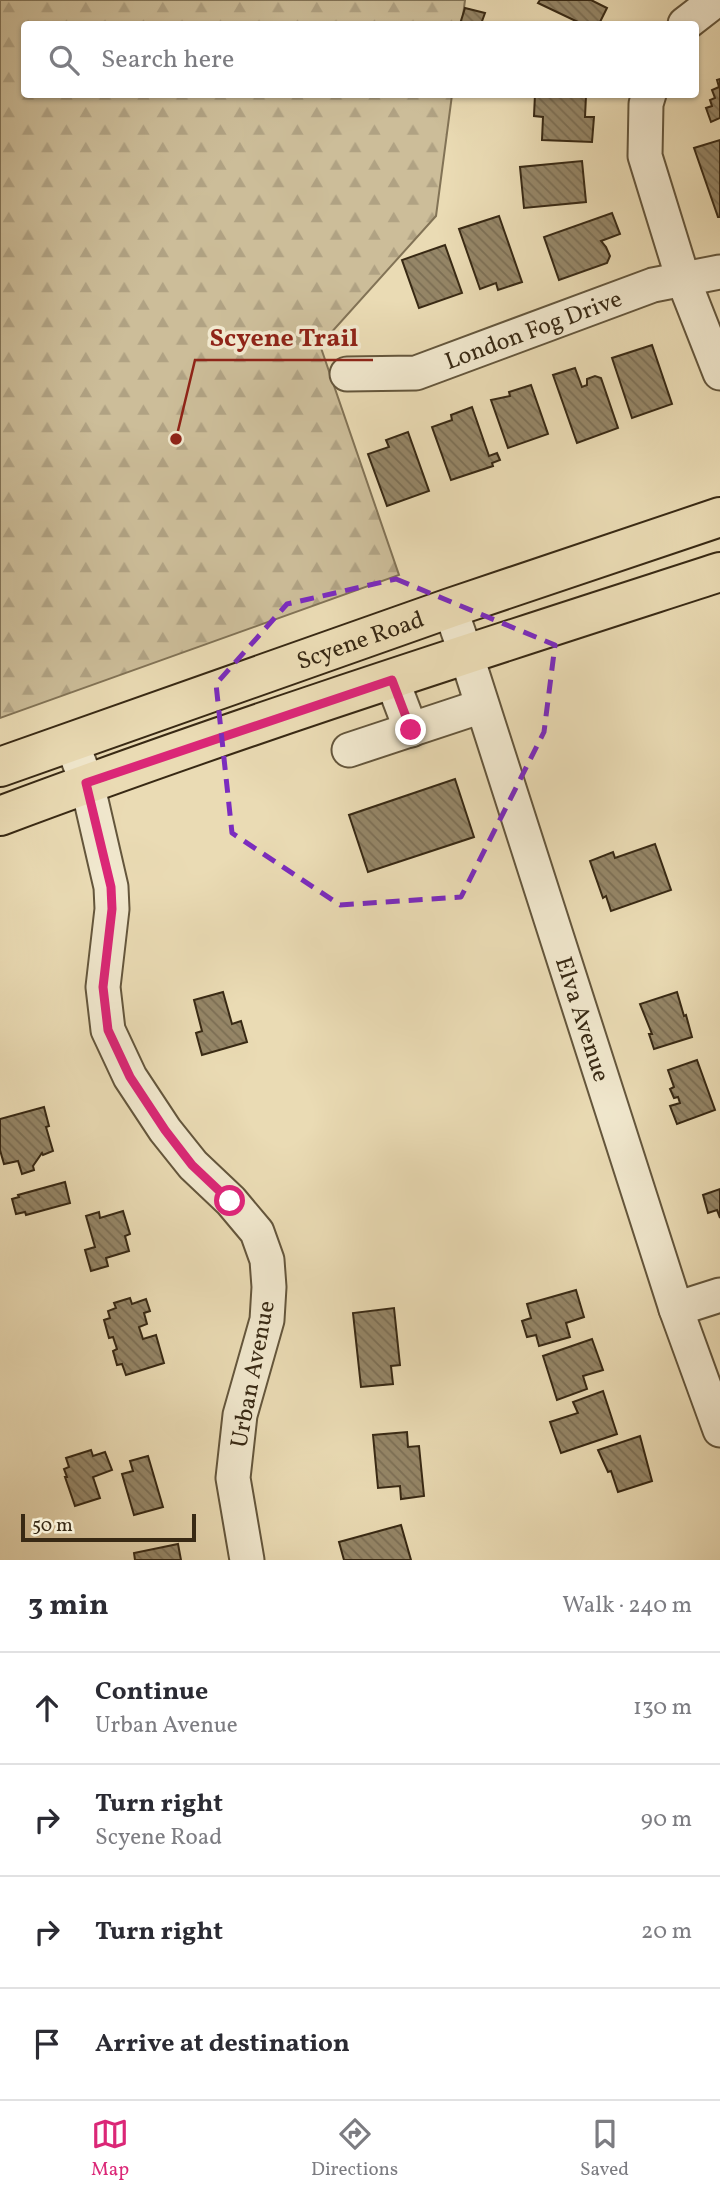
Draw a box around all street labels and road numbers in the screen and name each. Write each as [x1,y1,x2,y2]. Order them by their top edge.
street label: London Fog Drive [440,283,627,380]
street label: Scyene Road [293,603,429,680]
street label: Elva Avenue [545,953,617,1087]
street label: Urban Avenue [223,1298,285,1451]

